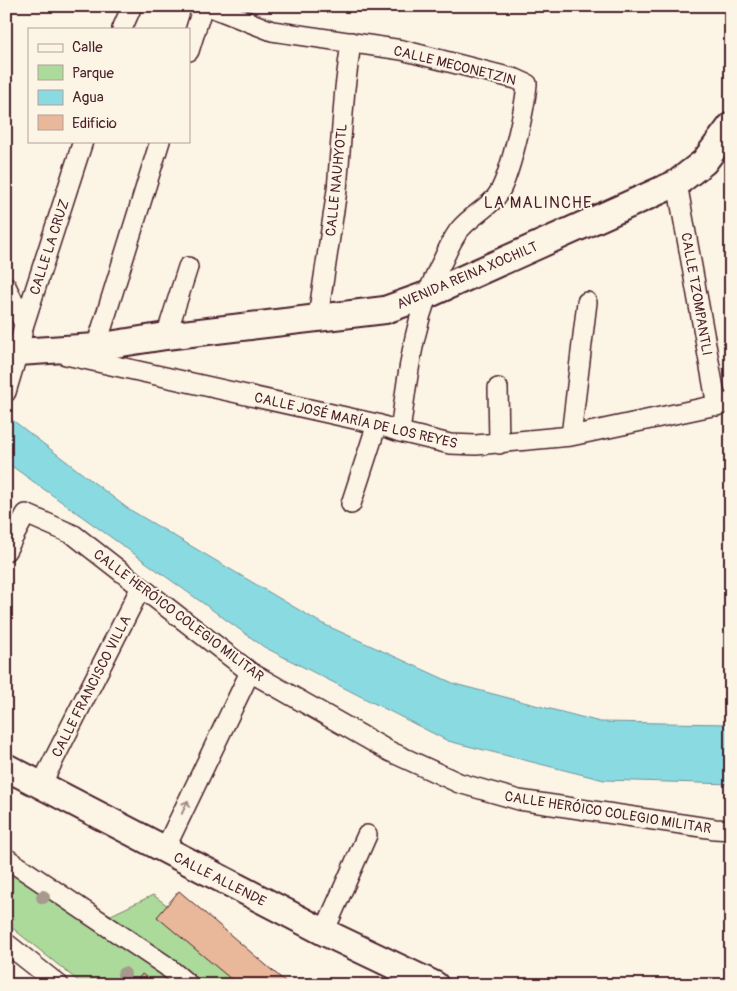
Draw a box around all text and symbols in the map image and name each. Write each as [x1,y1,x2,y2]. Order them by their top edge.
legend [28,28,190,142]
text: Calle [72,38,103,57]
street label: CALLE MECONETZIN [392,42,518,89]
text: Parque [72,64,115,83]
text: Agua [72,88,104,107]
text: Edificio [72,114,117,133]
street label: CALLE NAUHYOTL [322,123,351,237]
district label: LA MALINCHE [484,193,592,213]
street label: CALLE LA CRUZ [26,197,73,297]
street label: CALLE TZOMPANTLI [677,231,716,357]
street label: AVENIDA REINA XOCHILT [394,238,540,313]
street label: CALLE JOSÉ MARÍA DE LOS REYES [253,388,459,452]
street label: CALLE HERÓICO COLEGIO MILITAR [90,545,268,685]
street label: CALLE FRANCISCO VILLA [48,612,135,760]
street label: CALLE HERÓICO COLEGIO MILITAR [503,787,713,837]
one-way arrow [181,800,191,815]
street label: CALLE ALLENDE [171,849,269,910]

